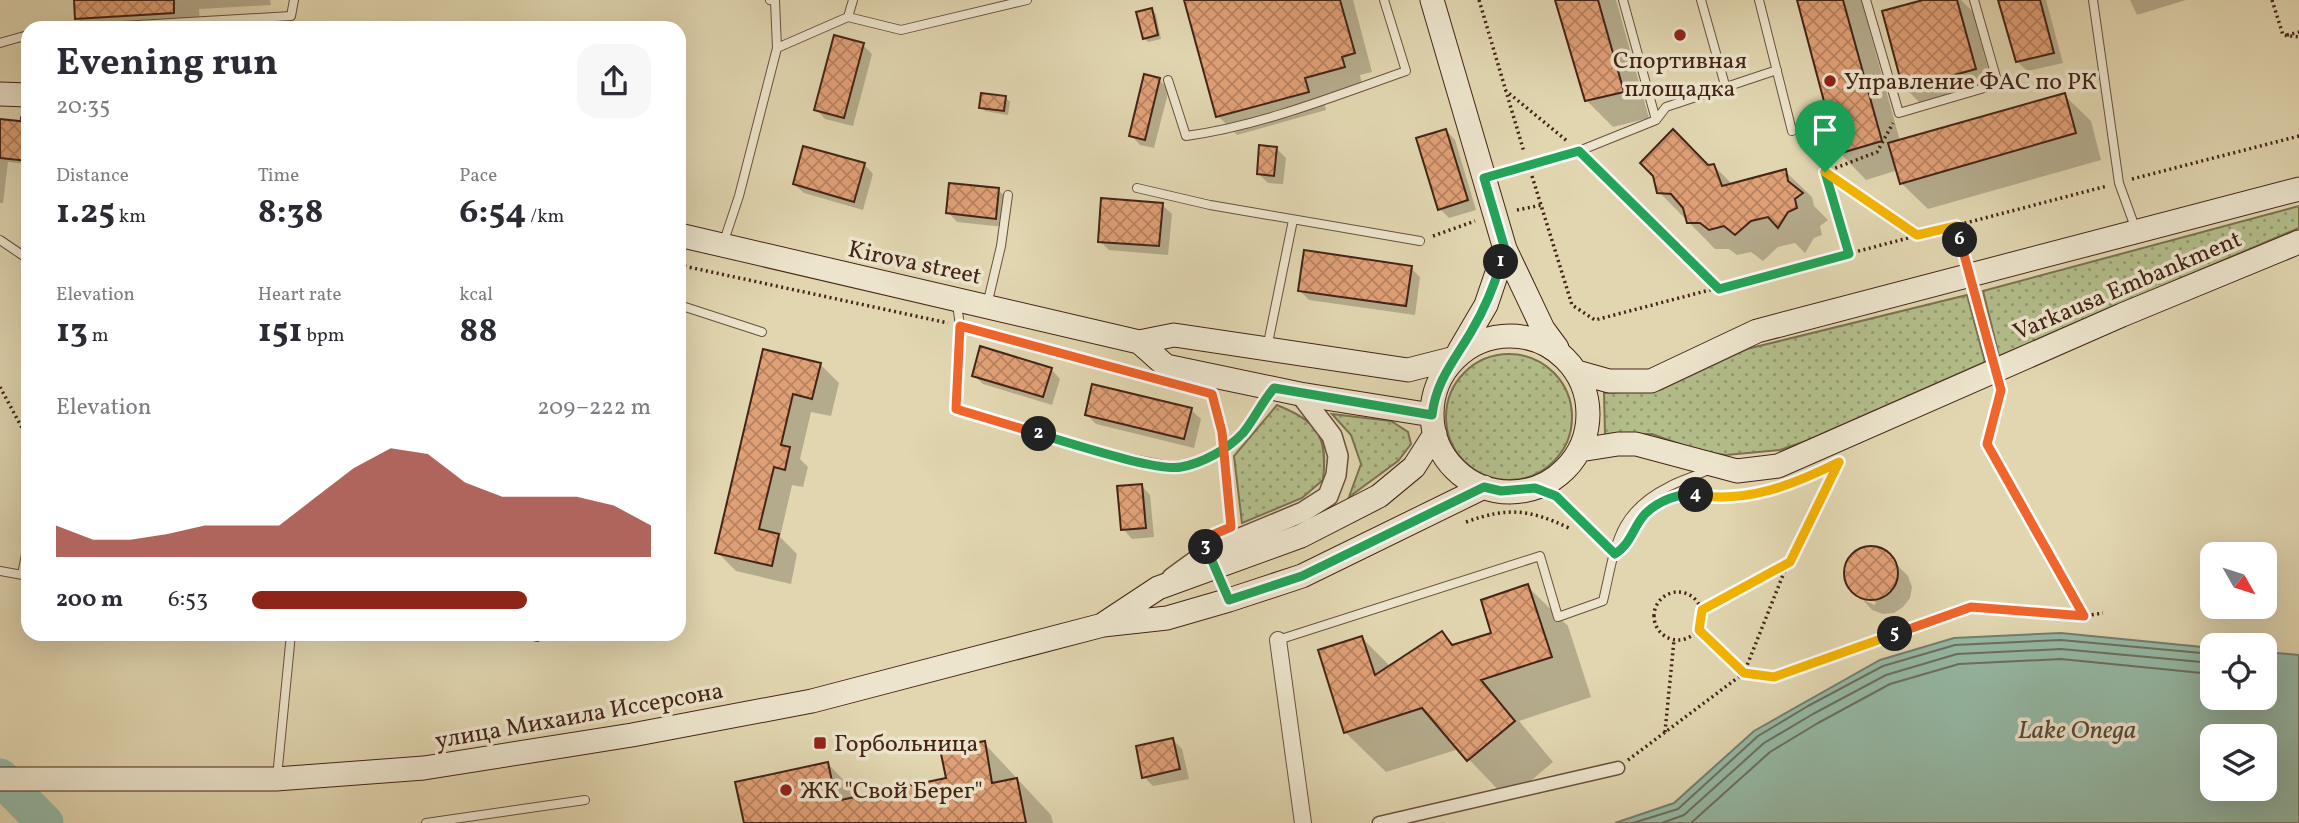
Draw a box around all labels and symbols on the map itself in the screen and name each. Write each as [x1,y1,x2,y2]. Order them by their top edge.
marker: Спортивная площадка [1672,27,1688,43]
place label: Спортивная площадка [1613,45,1747,107]
place label: Управление ФАС по РК [1844,66,2097,100]
marker: Управление ФАС по РК [1822,73,1838,89]
pin [1795,100,1855,172]
pin: 6 [1942,222,1978,258]
street label: Varkausa Embankment [2008,223,2247,350]
street label: Kirova street [845,233,984,295]
pin: 1 [1484,244,1518,280]
pin: 2 [1021,416,1056,452]
pin: 4 [1678,477,1714,512]
pin: 3 [1188,530,1224,564]
north arrow [2200,542,2277,620]
pin: 5 [1878,616,1912,652]
street label: улица Михаила Иссерсона [432,675,726,759]
water label: Lake Onega [2018,713,2136,749]
place label: Горбольница [834,728,979,762]
marker: Горбольница [812,735,828,751]
place label: ЖК "Свой Берег" [800,775,983,809]
marker: ЖК "Свой Берег" [778,782,794,798]

